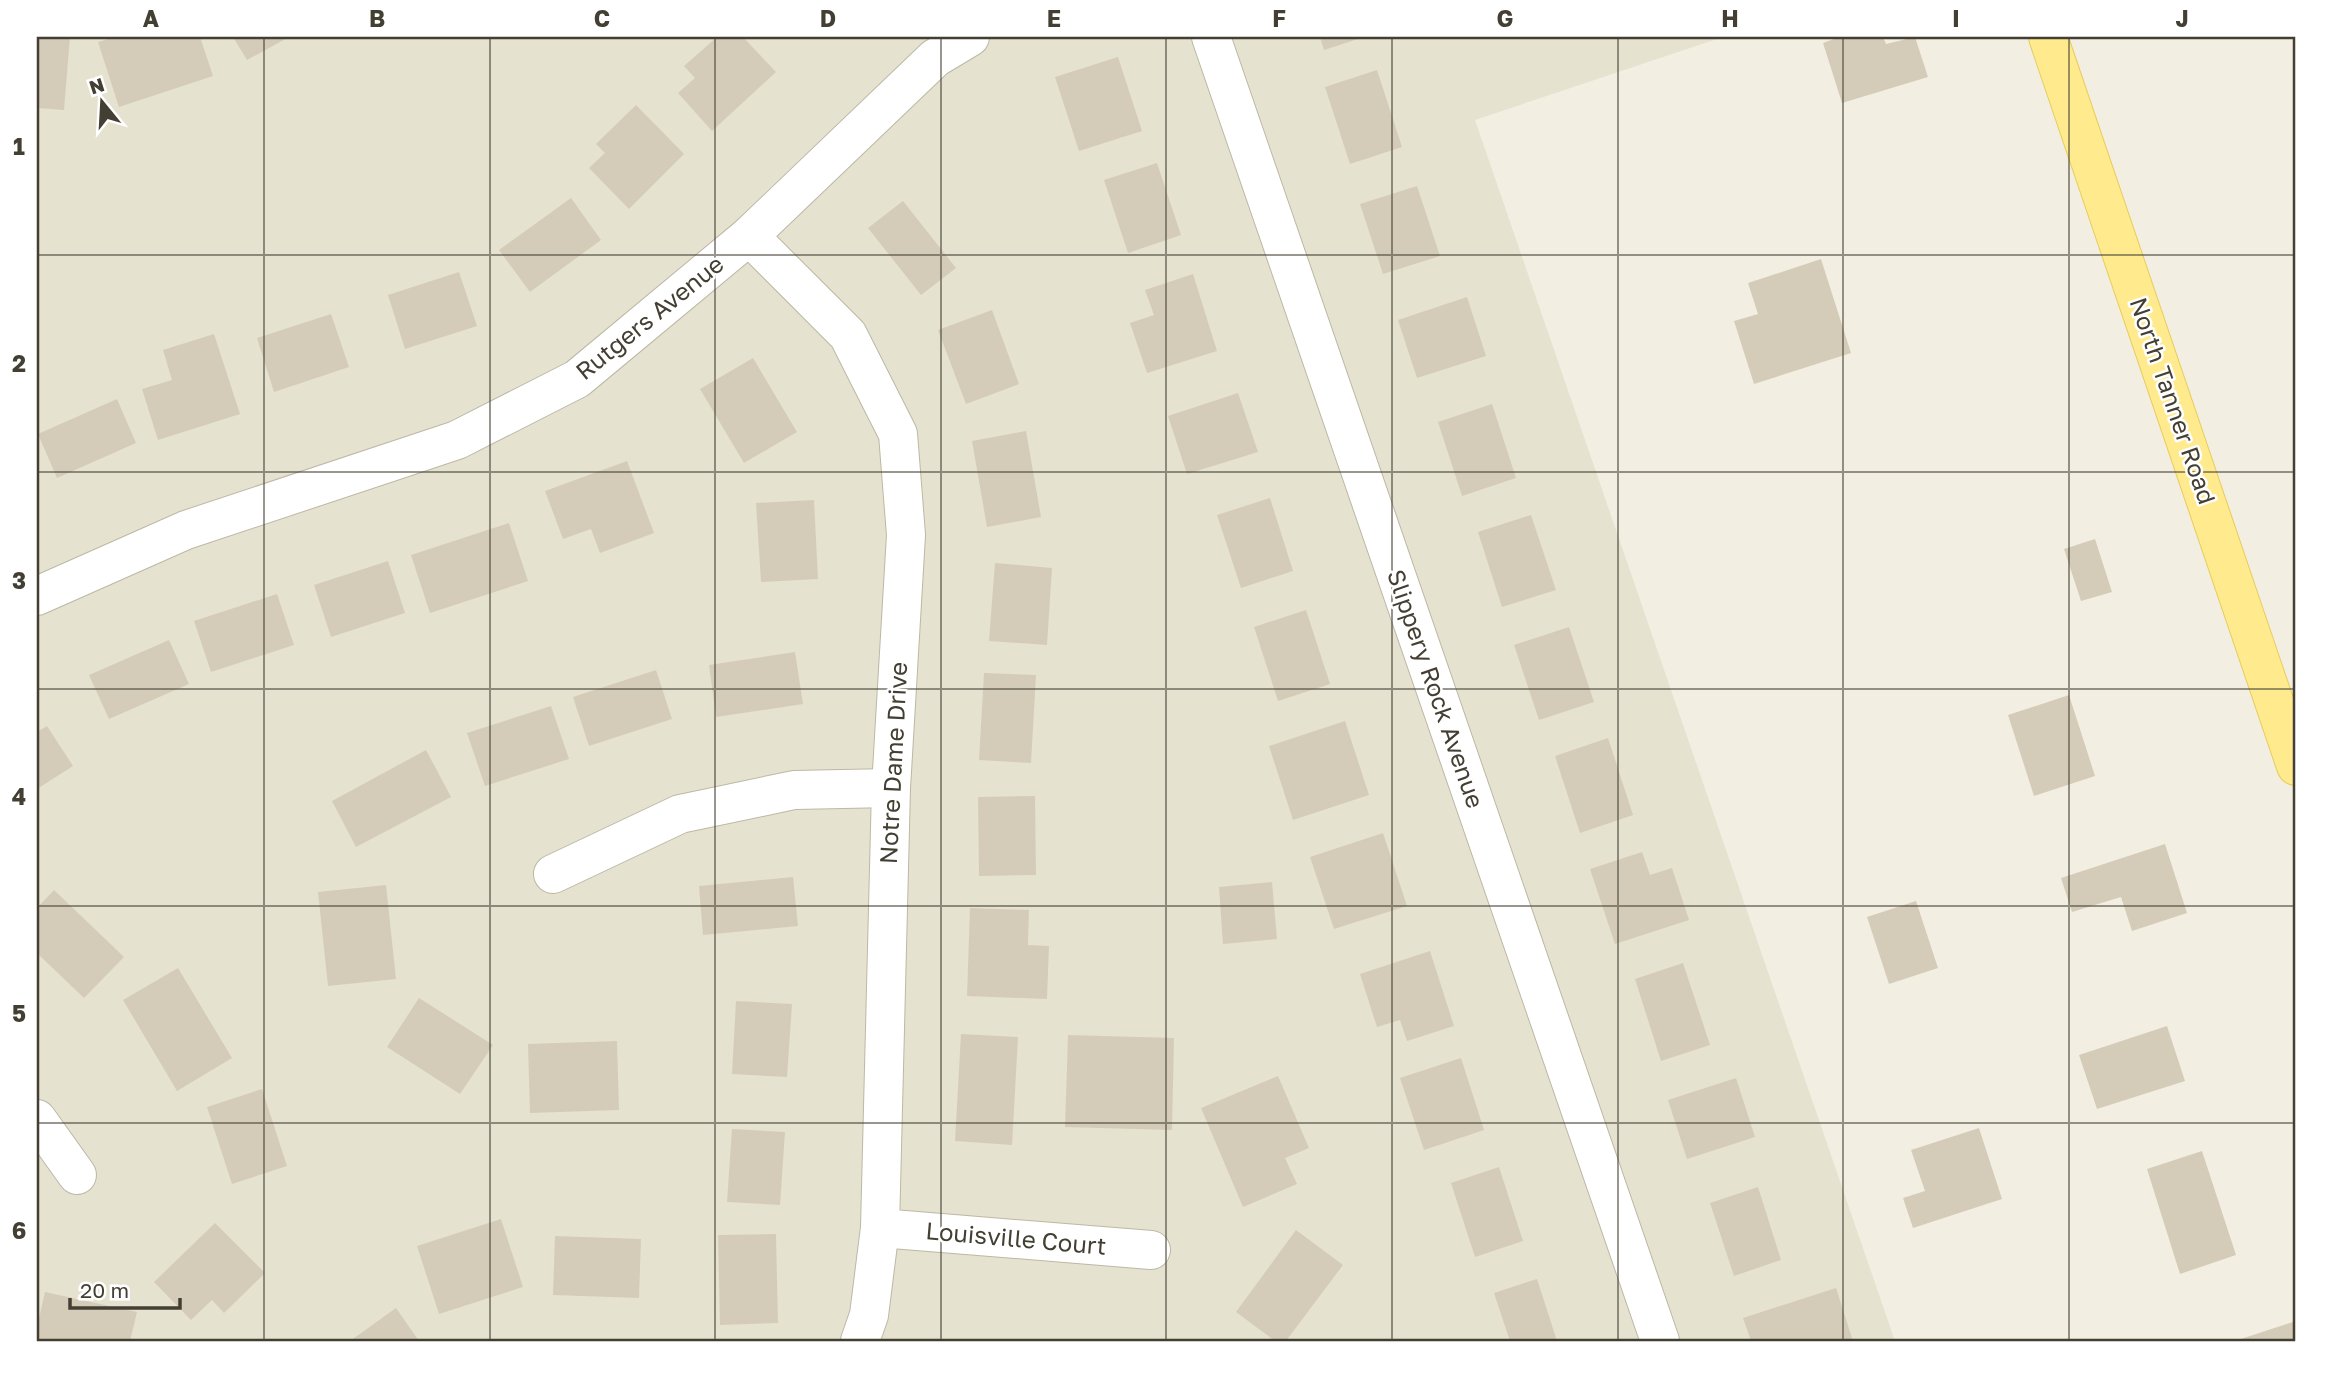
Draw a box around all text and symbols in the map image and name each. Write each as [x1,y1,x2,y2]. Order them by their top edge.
text: A [143,4,160,32]
text: B [369,4,385,32]
text: C [594,4,610,32]
text: D [820,4,836,32]
text: E [1047,4,1061,32]
text: F [1272,4,1286,32]
text: G [1497,4,1513,32]
text: H [1721,4,1739,32]
text: I [1952,4,1960,32]
text: J [2175,4,2189,32]
north arrow [66,66,136,136]
text: N [86,72,107,99]
text: 1 [13,132,25,160]
street label: Rutgers Avenue [569,248,729,385]
street label: North Tanner Road [2124,293,2222,508]
text: 2 [12,349,26,377]
street label: Slippery Rock Avenue [1382,565,1491,812]
text: 3 [12,566,26,594]
street label: Notre Dame Drive [873,661,912,865]
text: 4 [12,782,26,810]
text: 5 [12,999,26,1027]
street label: Louisville Court [925,1215,1108,1260]
text: 6 [12,1216,26,1244]
scale bar [70,1266,180,1310]
text: 20 m [80,1277,129,1303]

